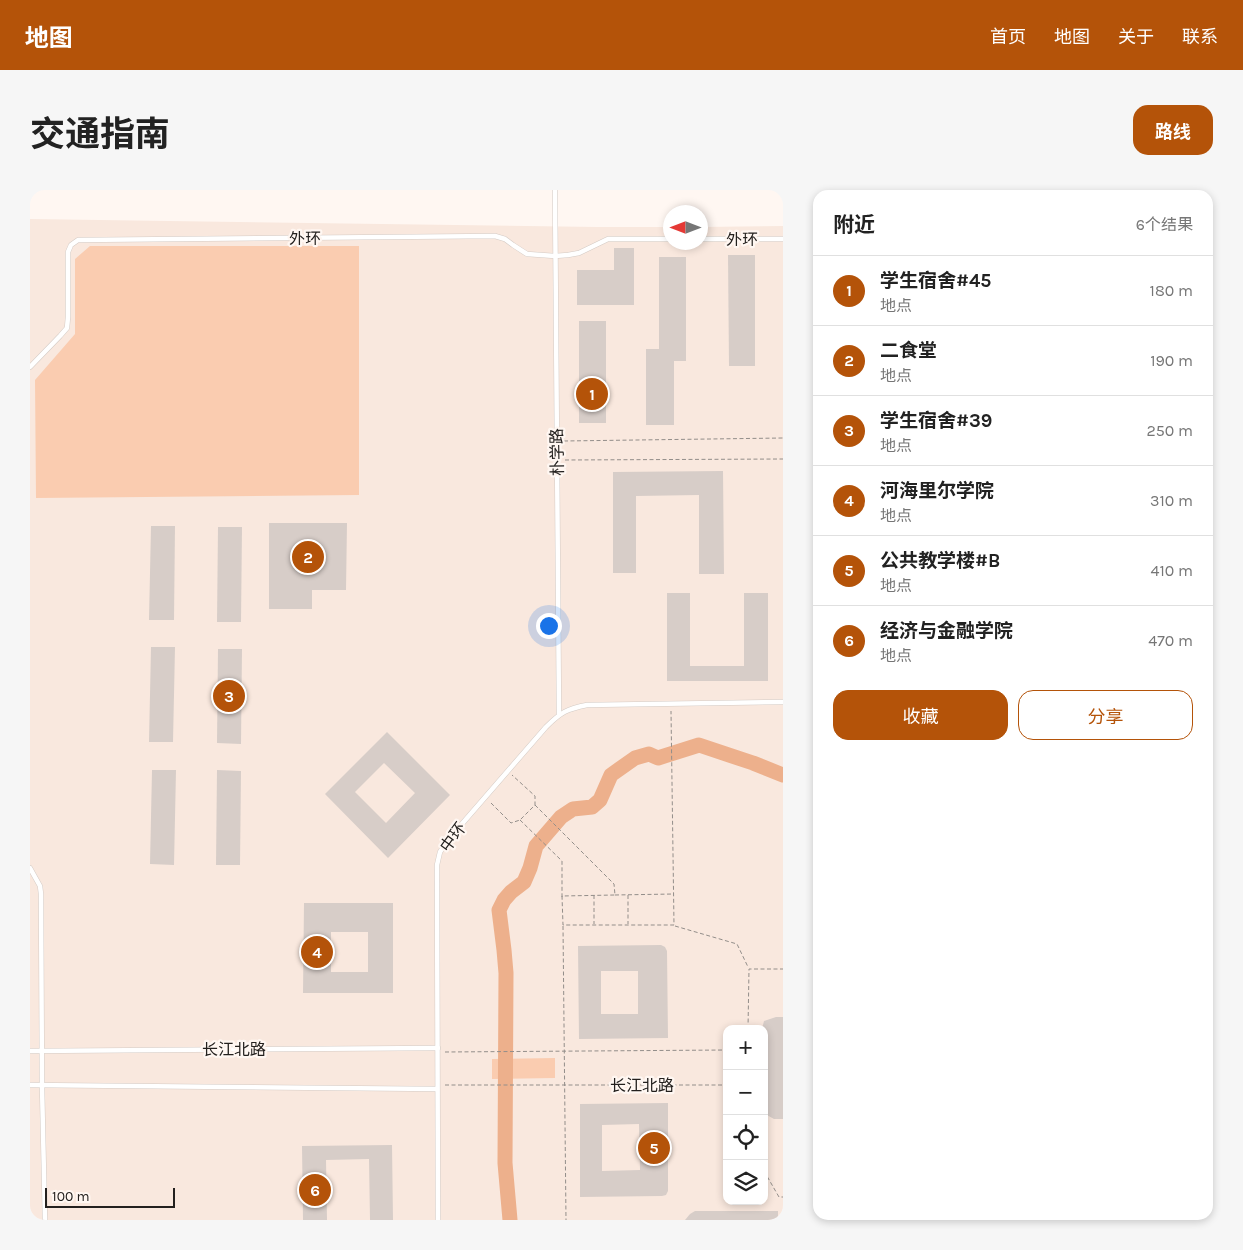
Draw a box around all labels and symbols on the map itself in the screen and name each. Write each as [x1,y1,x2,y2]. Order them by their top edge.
north arrow [663,205,708,250]
street label: 外环 [289,229,321,248]
street label: 外环 [726,230,758,249]
pin: 1 [576,375,608,413]
street label: 朴学路 [547,428,567,476]
pin: 2 [292,538,324,576]
your location [536,613,562,639]
pin: 3 [213,677,245,715]
street label: 中环 [436,818,470,856]
pin: 4 [301,933,333,971]
street label: 长江北路 [202,1040,266,1059]
street label: 长江北路 [610,1076,674,1095]
pin: 5 [638,1129,670,1167]
pin: 6 [299,1171,331,1209]
scale bar [45,1185,175,1208]

